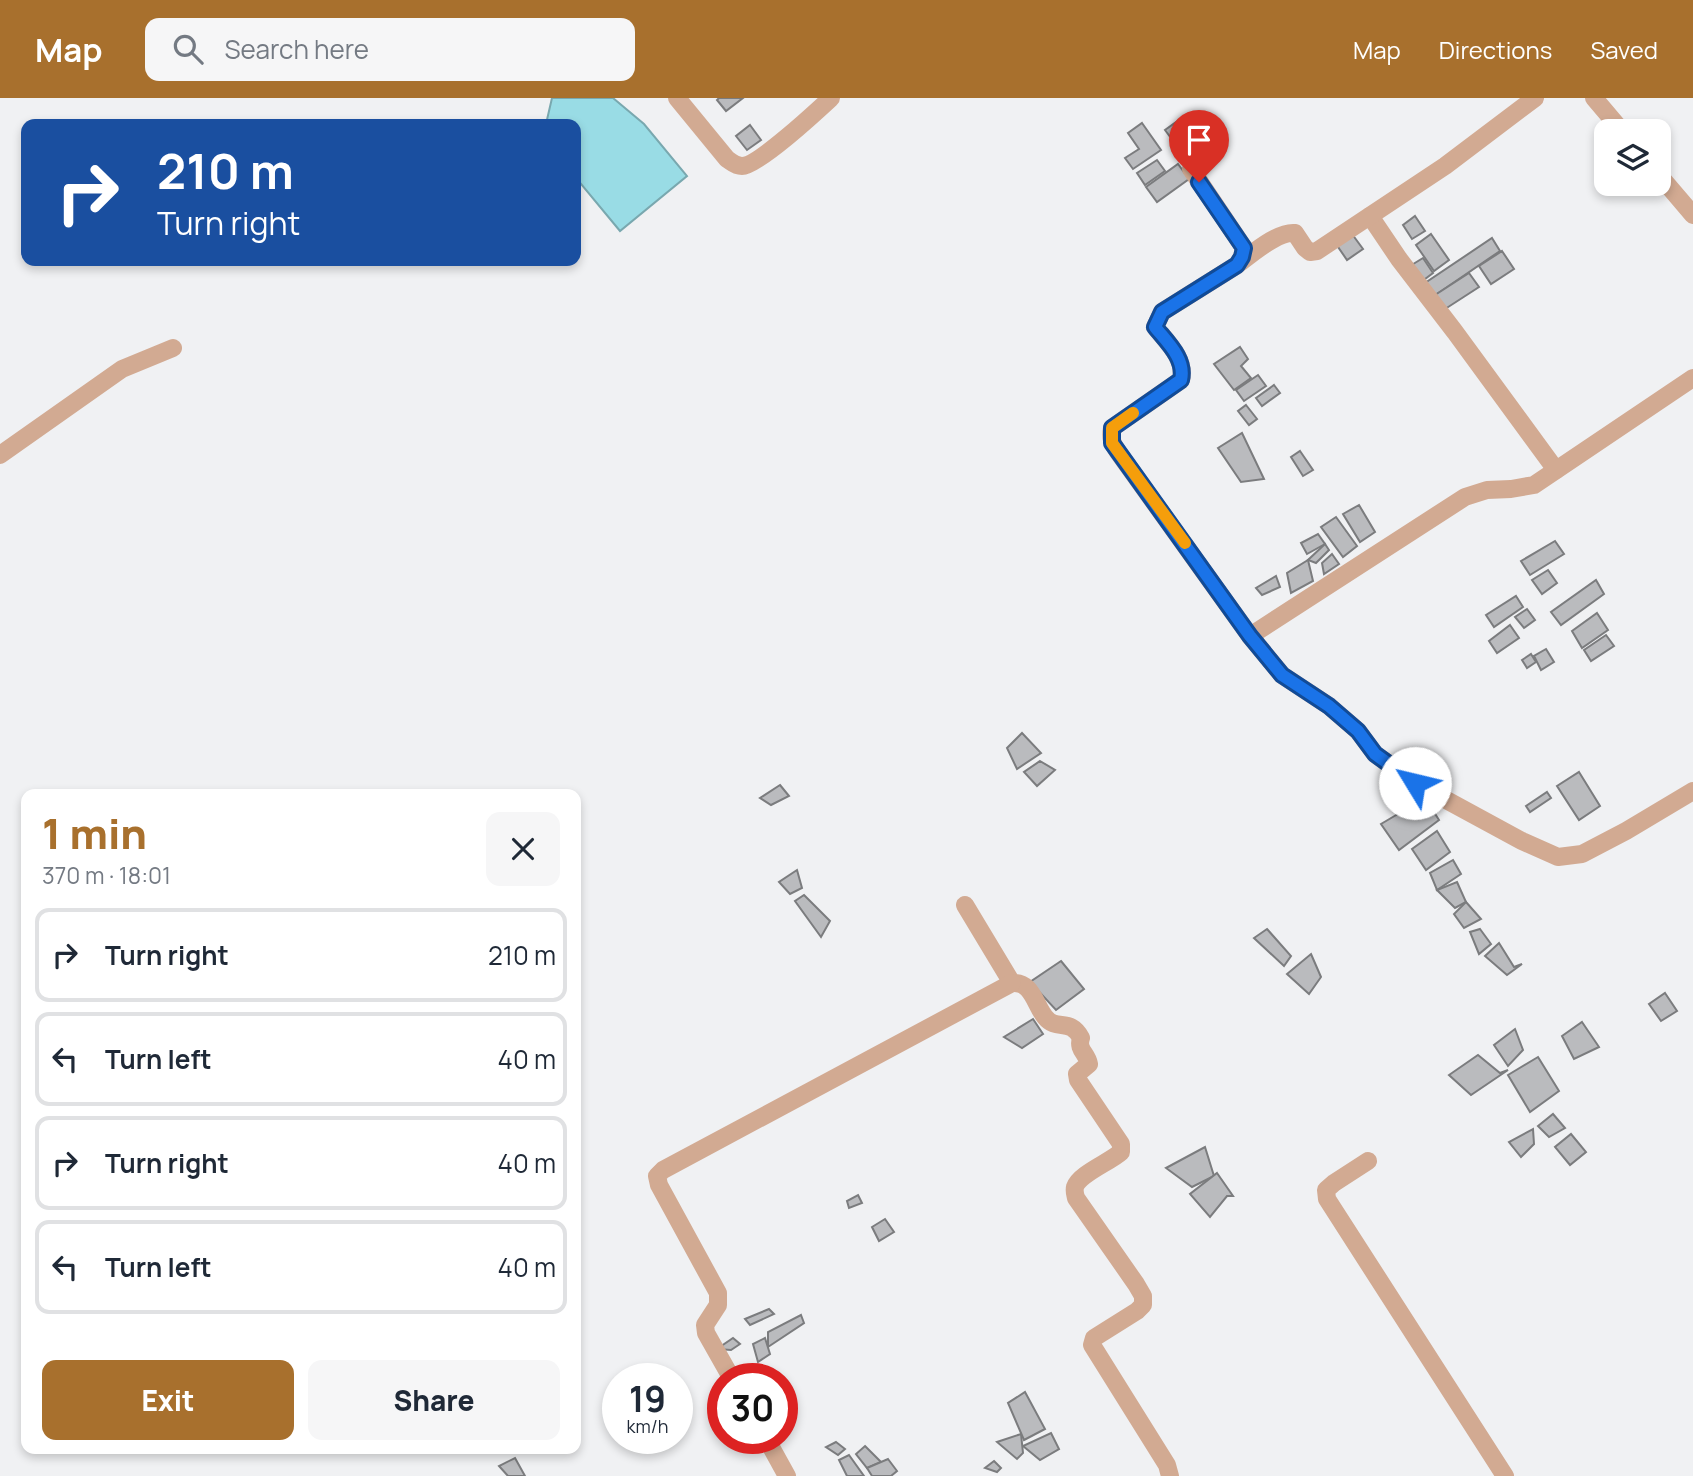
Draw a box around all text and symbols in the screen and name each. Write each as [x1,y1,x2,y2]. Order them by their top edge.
search box [145,18,635,81]
text: Map [35,27,103,72]
icon: search [169,30,207,68]
text: Search here [225,31,369,67]
text: Map [1353,33,1401,66]
text: Directions [1439,33,1552,66]
text: Saved [1590,33,1658,66]
pin [1169,110,1229,182]
map controls [1594,119,1671,196]
button: layers [1594,119,1671,196]
icon: arrive [1180,121,1218,159]
text: 210 m [157,137,294,204]
icon: right [42,147,133,238]
text: Turn right [157,201,300,245]
position arrow [1378,746,1452,820]
text: 1 min [42,804,147,862]
button: close [486,812,560,886]
text: 370 m · 18:01 [42,859,171,891]
icon: right [46,936,84,974]
text: Turn right [105,937,229,973]
text: 210 m [488,937,556,973]
icon: left [46,1040,84,1078]
text: Turn left [105,1041,212,1077]
text: 40 m [498,1041,556,1077]
icon: right [46,1144,84,1182]
text: Turn right [105,1145,229,1181]
text: 40 m [498,1145,556,1181]
icon: left [46,1248,84,1286]
text: Turn left [105,1249,212,1285]
text: 40 m [498,1249,556,1285]
button: Exit [42,1360,294,1440]
button: Share [308,1360,560,1440]
speed limit sign: 30 [707,1363,798,1454]
text: 19 [629,1375,666,1423]
text: km/h [627,1414,668,1438]

